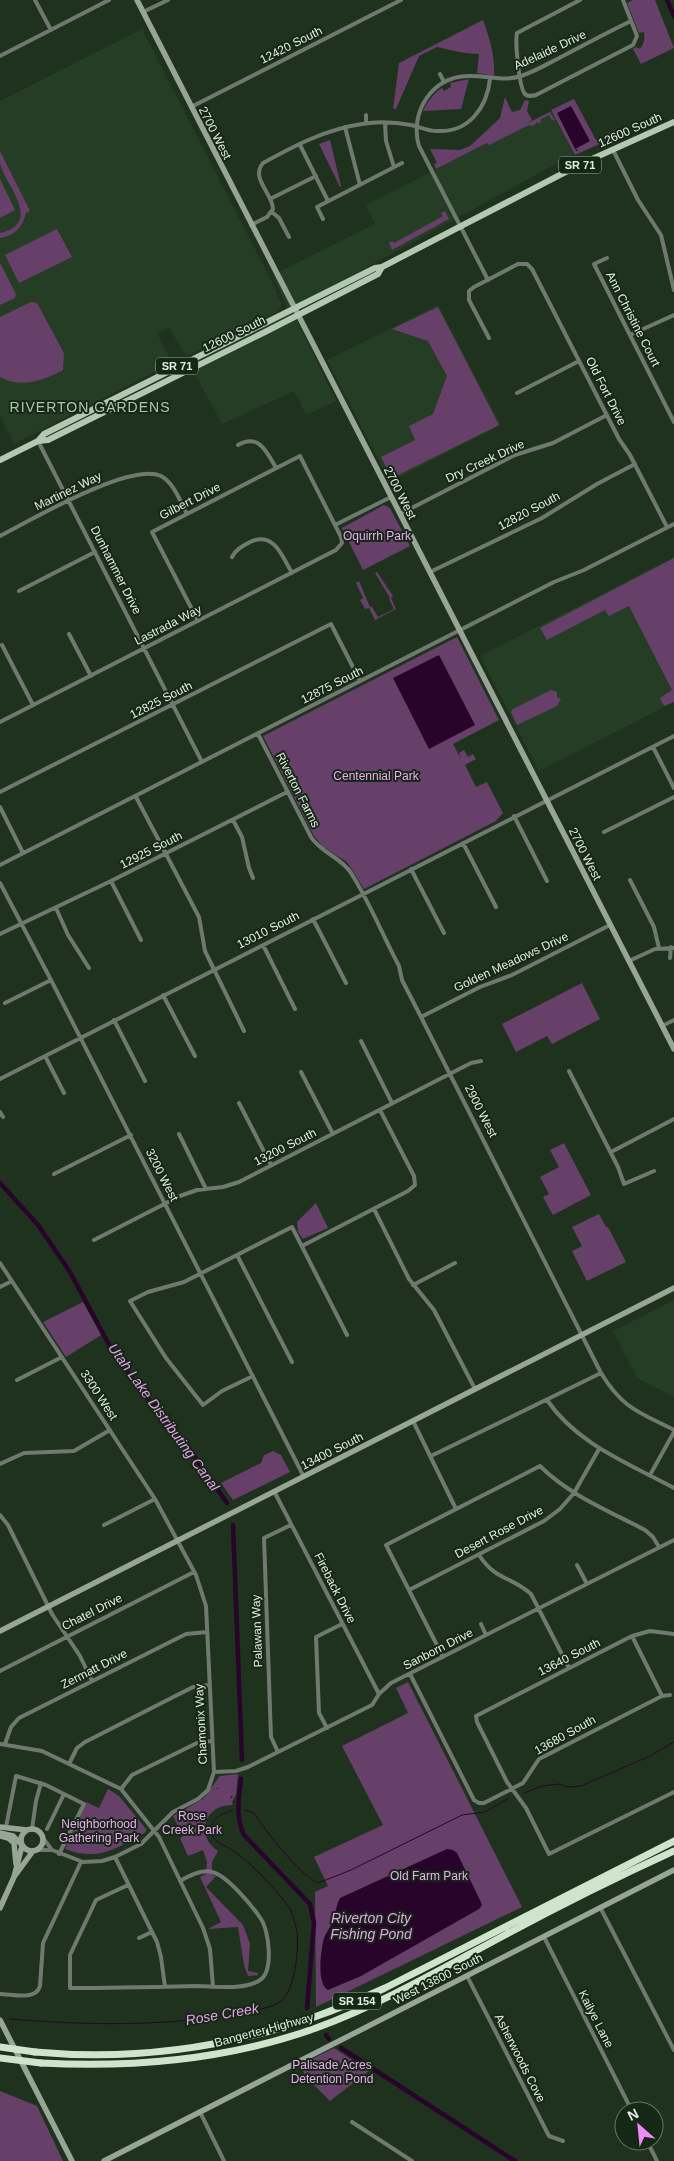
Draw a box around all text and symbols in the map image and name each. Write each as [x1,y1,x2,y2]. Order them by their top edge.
street label: 12420 South [258,23,324,67]
street label: Adelaide Drive [512,27,589,73]
street label: 2700 West [196,104,235,162]
street label: 12600 South [596,110,664,150]
road number: SR 71 [559,156,601,174]
street label: Ann Christine Court [603,269,663,369]
street label: 12600 South [200,313,268,355]
street label: Old Fort Drive [583,355,629,428]
road number: SR 71 [156,358,198,374]
district label: RIVERTON GARDENS [10,399,170,415]
street label: Dry Creek Drive [443,436,527,485]
street label: 2700 West [381,464,420,522]
street label: Martinez Way [32,469,104,513]
street label: Gilbert Drive [157,479,223,522]
street label: 12820 South [496,489,562,533]
street label: Dunhammer Drive [88,523,144,617]
park label: Oquirrh Park [343,529,412,543]
street label: Lastrada Way [132,602,204,648]
street label: 12875 South [299,663,365,707]
street label: 12825 South [128,678,194,722]
street label: Riverton Farms [273,750,323,830]
park label: Centennial Park [333,769,420,783]
street label: 2700 West [566,825,605,883]
street label: 12925 South [118,828,184,872]
street label: 13010 South [235,908,301,952]
street label: Golden Meadows Drive [452,929,571,995]
street label: 2900 West [462,1082,501,1140]
street label: 13200 South [252,1125,318,1169]
street label: 3200 West [143,1146,182,1204]
water label: Utah Lake Distributing Canal [105,1340,223,1495]
street label: 3300 West [78,1367,121,1423]
street label: 13400 South [299,1429,365,1473]
street label: Desert Rose Drive [452,1503,546,1561]
street label: Fireback Drive [311,1550,359,1626]
street label: Chatel Drive [59,1591,125,1633]
street label: Palawan Way [249,1594,265,1668]
street label: Sanborn Drive [401,1625,476,1673]
street label: 13640 South [536,1635,602,1679]
street label: Zermatt Drive [58,1646,130,1692]
street label: Chamonix Way [192,1683,210,1765]
street label: 13680 South [532,1712,598,1758]
park label: Rose Creek Park [162,1809,223,1837]
park label: Neighborhood Gathering Park [59,1817,140,1845]
park label: Old Farm Park [390,1869,469,1883]
water label: Riverton City Fishing Pond [330,1910,413,1942]
street label: West 13800 South [391,1950,485,2008]
street label: Kailye Lane [576,1988,617,2050]
road number: SR 154 [333,1992,381,2010]
water label: Rose Creek [184,2000,261,2028]
street label: Bangerter Highway [213,2010,315,2050]
street label: Asherwoods Cove [492,2011,548,2105]
park label: Palisade Acres Detention Pond [291,2058,373,2086]
north arrow [614,2101,664,2151]
text: N [625,2105,641,2124]

